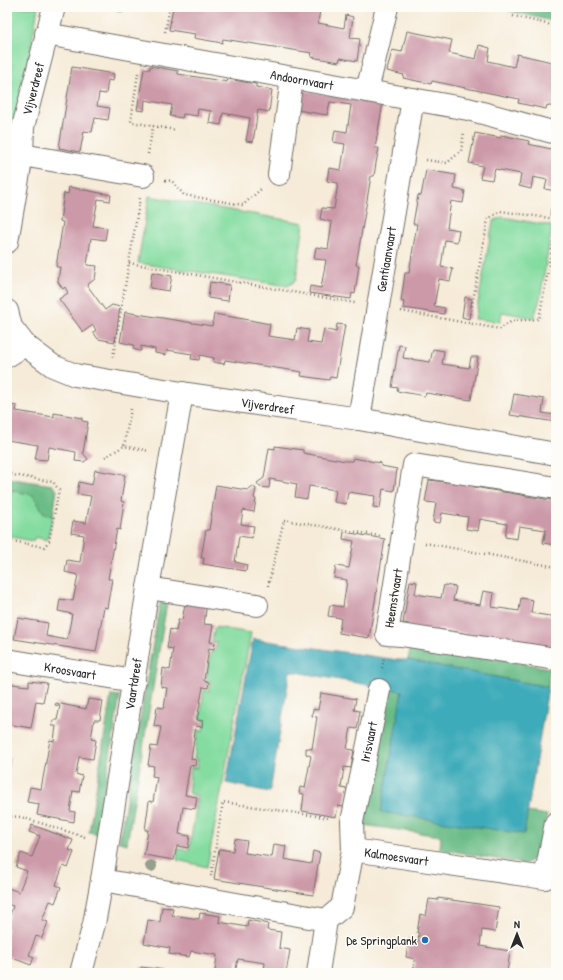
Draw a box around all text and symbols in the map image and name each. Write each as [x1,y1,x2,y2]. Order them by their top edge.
street label: Vijverdreef [17,60,48,117]
street label: Andoornvaart [269,65,335,94]
street label: Gentiaanvaart [372,225,400,293]
street label: Vijverdreef [240,393,296,418]
street label: Heemstvaart [379,567,407,629]
street label: Vaartdreef [120,656,146,711]
street label: Kroosvaart [43,657,98,684]
street label: Irisvaart [356,719,381,764]
street label: Kalmoesvaart [363,843,430,870]
north arrow [497,914,537,954]
text: N [514,917,520,931]
place label: De Springplank [346,931,418,949]
marker: De Springplank [420,935,430,945]

